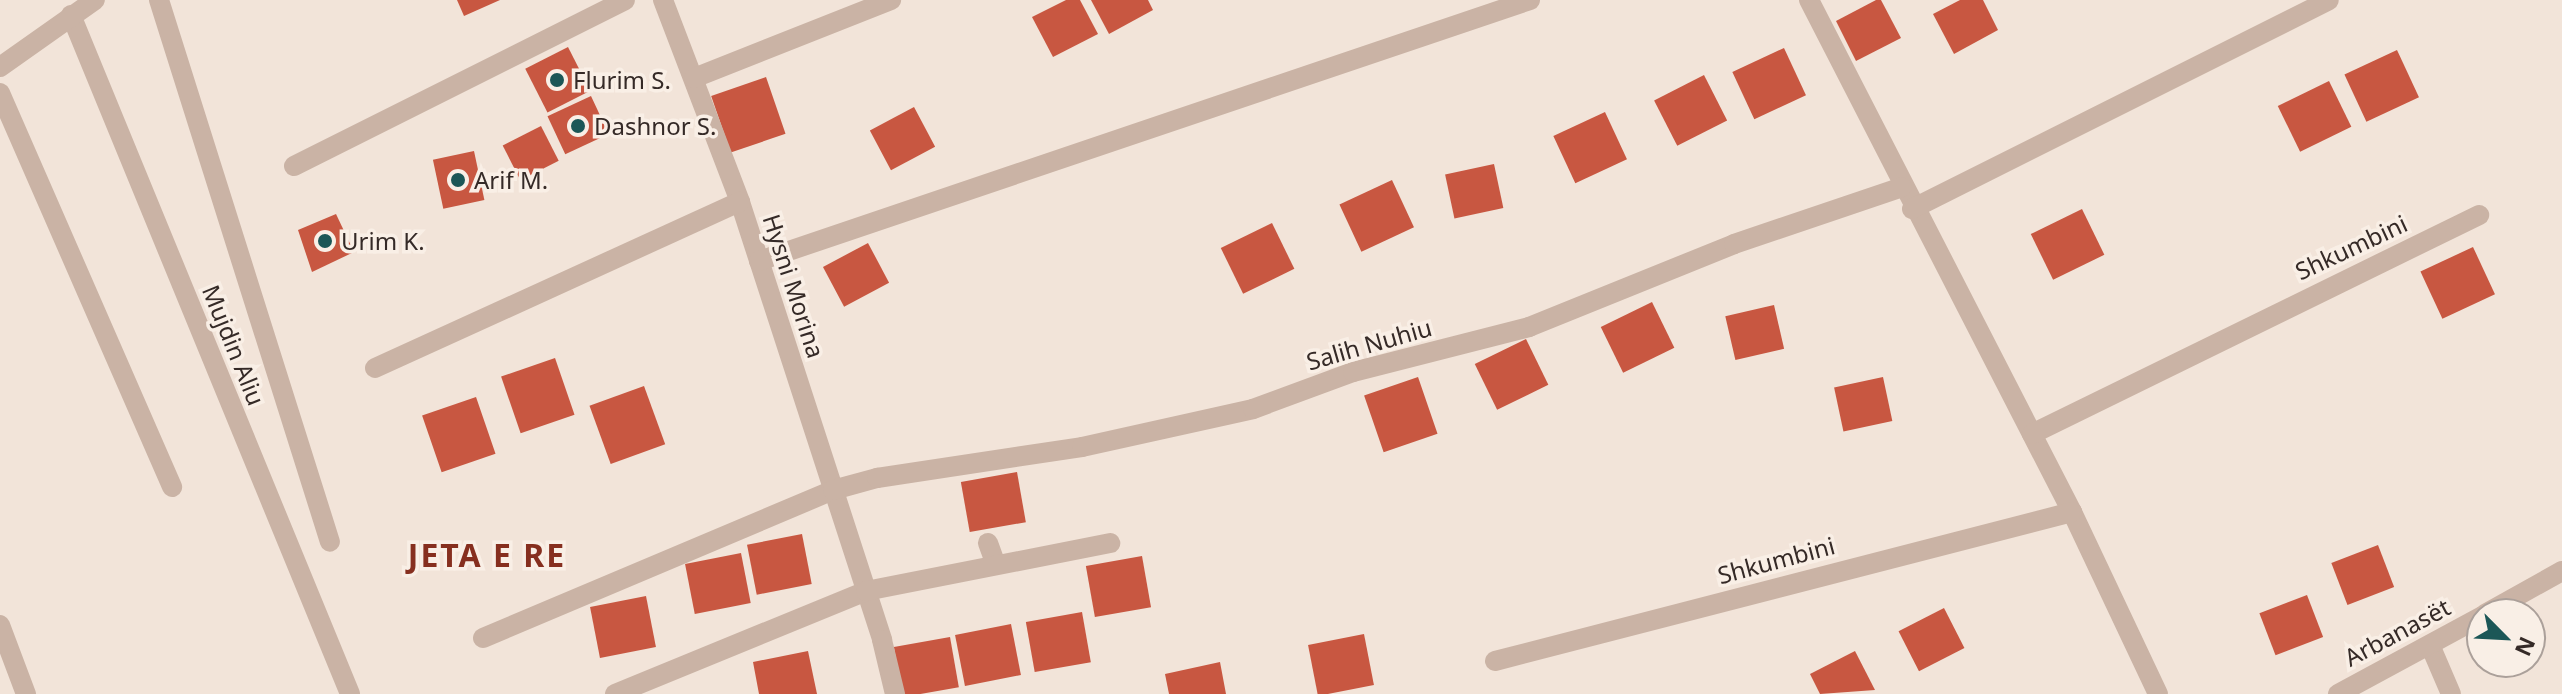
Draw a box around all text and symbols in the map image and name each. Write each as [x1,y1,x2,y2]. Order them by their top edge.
place label: Flurim S. [573,66,671,94]
marker: Flurim S. [548,71,566,89]
place label: Dashnor S. [594,112,716,140]
marker: Dashnor S. [569,117,587,135]
place label: Arif M. [474,166,548,194]
marker: Arif M. [449,171,467,189]
street label: Shkumbini [2291,209,2411,285]
street label: Hysni Morina [757,210,831,362]
place label: Urim K. [341,227,425,255]
marker: Urim K. [316,232,334,250]
street label: Mujdin Aliu [197,281,271,409]
street label: Salih Nuhiu [1303,312,1435,376]
street label: Shkumbini [1714,531,1838,589]
district label: JETA E RE [408,536,566,574]
street label: Arbanasët [2339,592,2455,672]
north arrow [2466,598,2546,678]
text: N [2509,633,2543,661]

